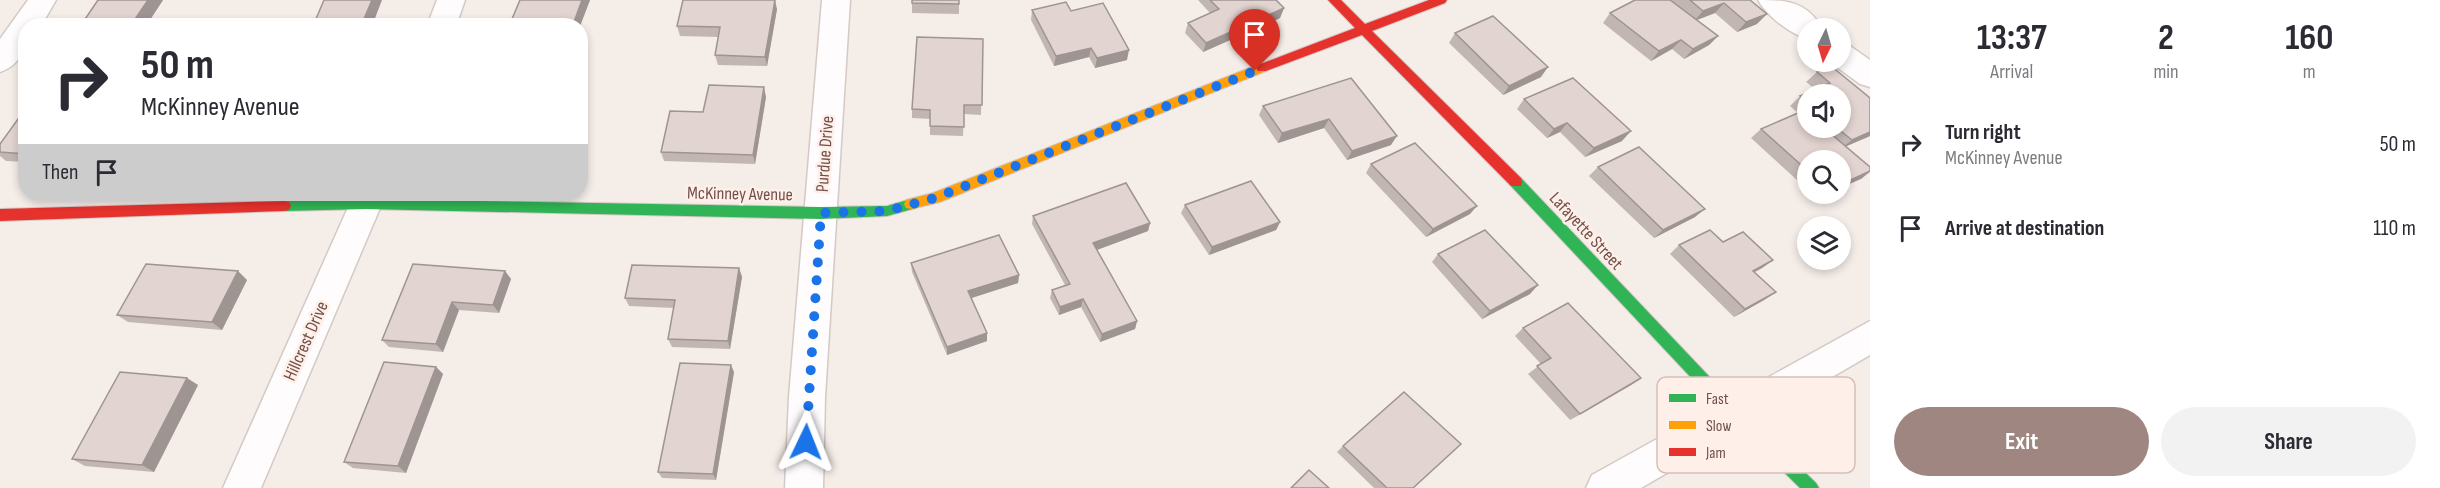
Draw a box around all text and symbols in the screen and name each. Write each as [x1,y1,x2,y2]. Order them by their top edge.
pin [1229,9,1280,71]
text: 13:37 [1977,17,2047,60]
text: 2 [2158,17,2174,60]
text: 160 [2285,17,2333,60]
icon: arrive [1238,18,1271,51]
north arrow [1797,18,1851,72]
map controls [1797,18,1851,270]
text: 50 m [141,40,214,91]
icon: right [42,42,120,120]
text: Arrival [1990,60,2033,84]
text: min [2153,60,2179,84]
text: m [2303,60,2316,84]
button: sound [1797,84,1851,138]
text: McKinney Avenue [141,91,300,123]
street label: Purdue Drive [812,115,838,193]
text: Turn right [1945,119,2021,146]
icon: right [1894,128,1927,161]
text: 50 m [2380,131,2416,158]
text: McKinney Avenue [1945,146,2063,170]
button: search [1797,150,1851,204]
icon: arrive [90,156,123,189]
text: Then [42,159,78,186]
street label: McKinney Avenue [687,183,793,205]
street label: Lafayette Street [1545,188,1628,274]
icon: arrive [1894,212,1927,245]
text: Arrive at destination [1945,215,2104,242]
text: 110 m [2373,215,2416,242]
button: layers [1797,216,1851,270]
street label: Hillcrest Drive [279,298,333,384]
legend [1657,377,1855,473]
text: Fast [1706,390,1729,409]
button: Exit [1894,407,2149,476]
button: Share [2161,407,2416,476]
position arrow [774,410,838,474]
text: Slow [1706,417,1731,436]
text: Jam [1705,444,1726,463]

